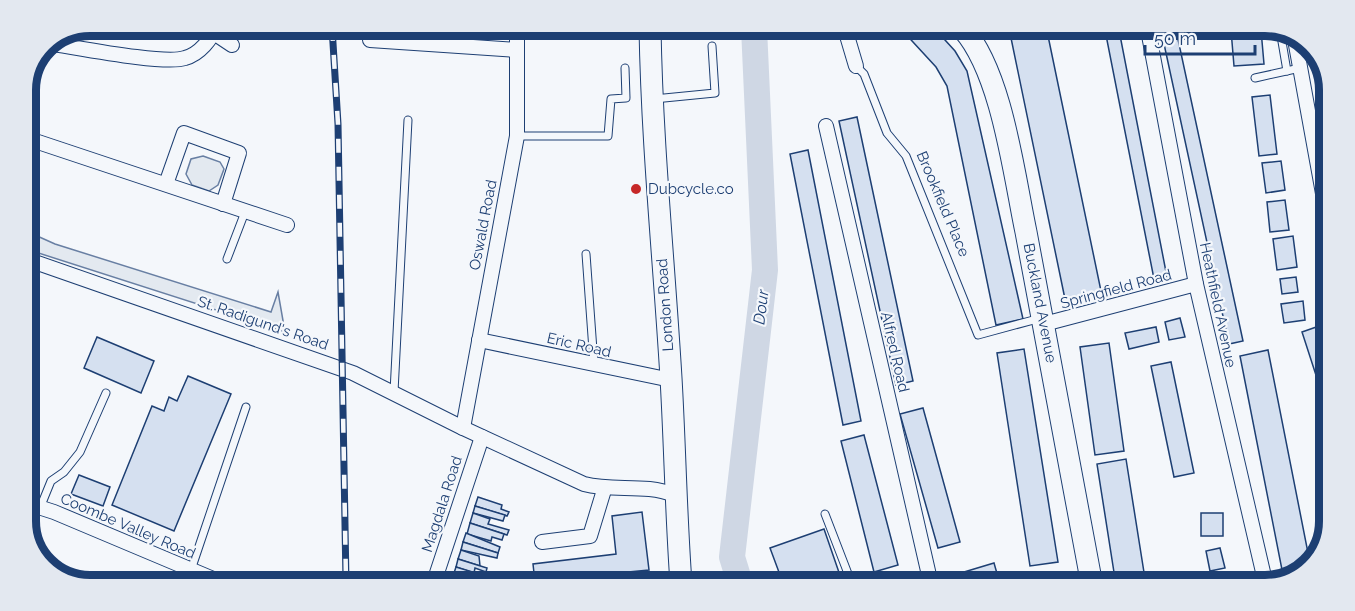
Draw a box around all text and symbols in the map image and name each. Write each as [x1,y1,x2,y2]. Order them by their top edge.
scale bar [1145,18,1254,56]
text: 50 m [1154,28,1196,49]
street label: Brookfield Place [913,148,973,260]
street label: Oswald Road [465,178,501,272]
place label: Dubcycle.co [648,180,734,198]
marker: Dubcycle.co [629,182,643,196]
street label: Heathfield Avenue [1196,241,1240,369]
street label: Buckland Avenue [1020,242,1060,364]
street label: London Road [653,258,677,352]
street label: Springfield Road [1058,265,1174,313]
water label: Dour [749,288,773,325]
street label: St. Radigund's Road [195,292,331,354]
street label: Alfred Road [877,310,913,394]
street label: Eric Road [545,329,613,361]
street label: Magdala Road [418,454,466,554]
street label: Coombe Valley Road [58,489,198,563]

